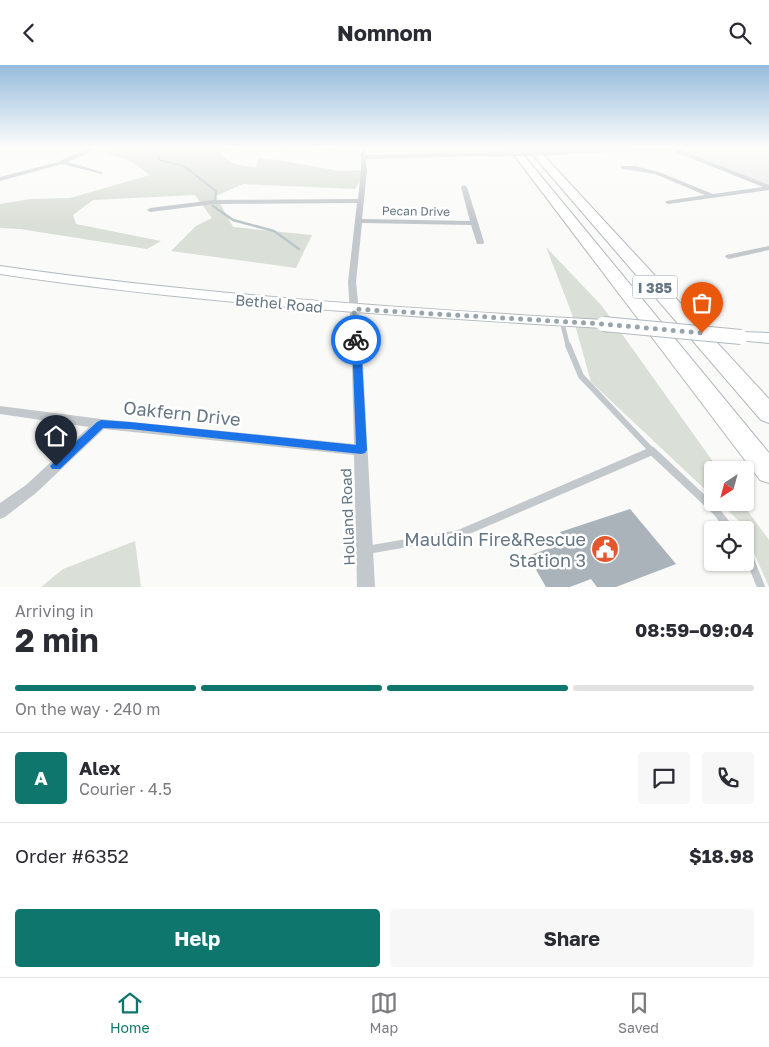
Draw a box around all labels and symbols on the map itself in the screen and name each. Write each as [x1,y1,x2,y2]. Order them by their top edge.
street label: Pecan Drive [382,203,450,219]
road number: I 385 [632,275,678,298]
pin [681,282,723,333]
street label: Bethel Road [234,290,324,316]
courier [331,315,381,365]
street label: Oakfern Drive [122,396,242,430]
pin [35,415,77,466]
north arrow [704,461,754,511]
street label: Holland Road [336,468,358,566]
place label: Mauldin Fire&Rescue Station 3 [404,528,586,571]
public building icon: Mauldin Fire&Rescue Station 3 [590,534,620,564]

